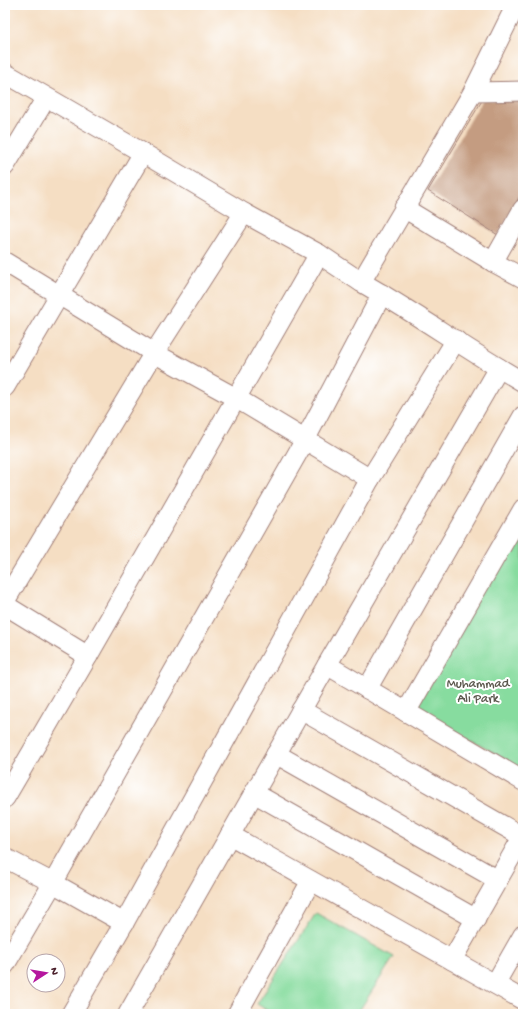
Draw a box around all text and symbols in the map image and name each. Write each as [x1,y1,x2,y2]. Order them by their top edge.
park label: Muhammad Ali Park [447,677,511,707]
north arrow [26,953,66,993]
text: N [47,967,60,976]

